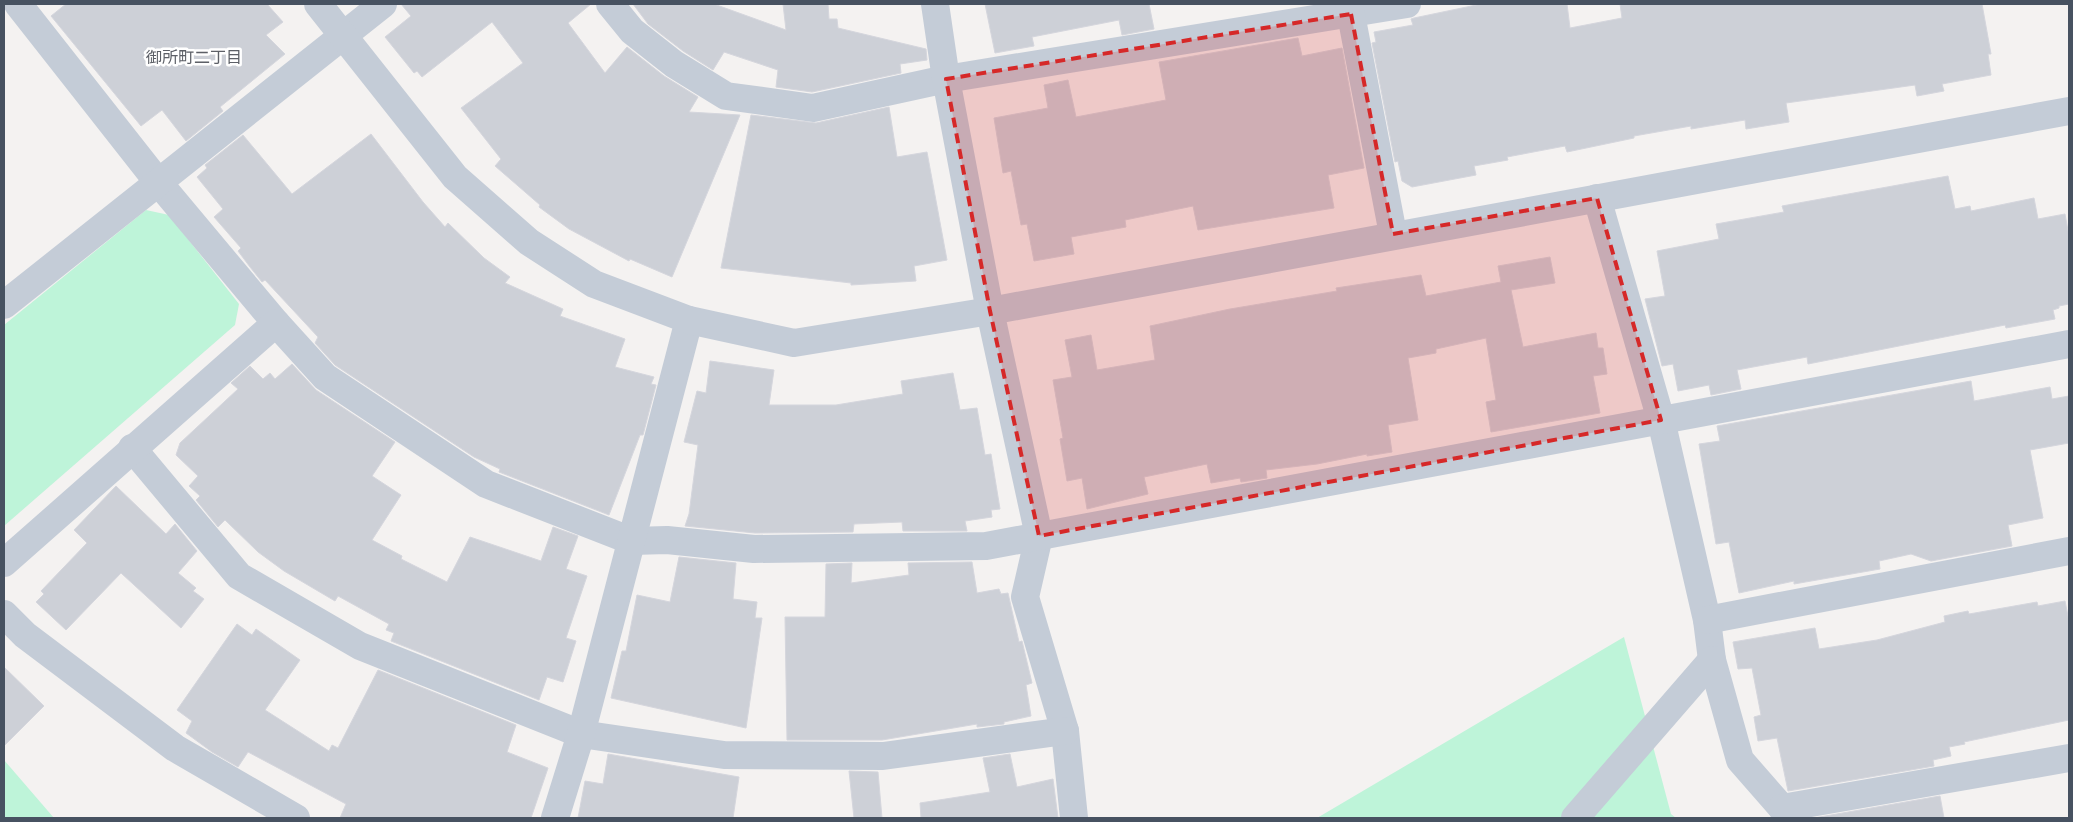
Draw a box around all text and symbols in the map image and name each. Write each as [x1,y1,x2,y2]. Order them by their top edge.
district label: 御所町二丁目 [146,48,242,66]

